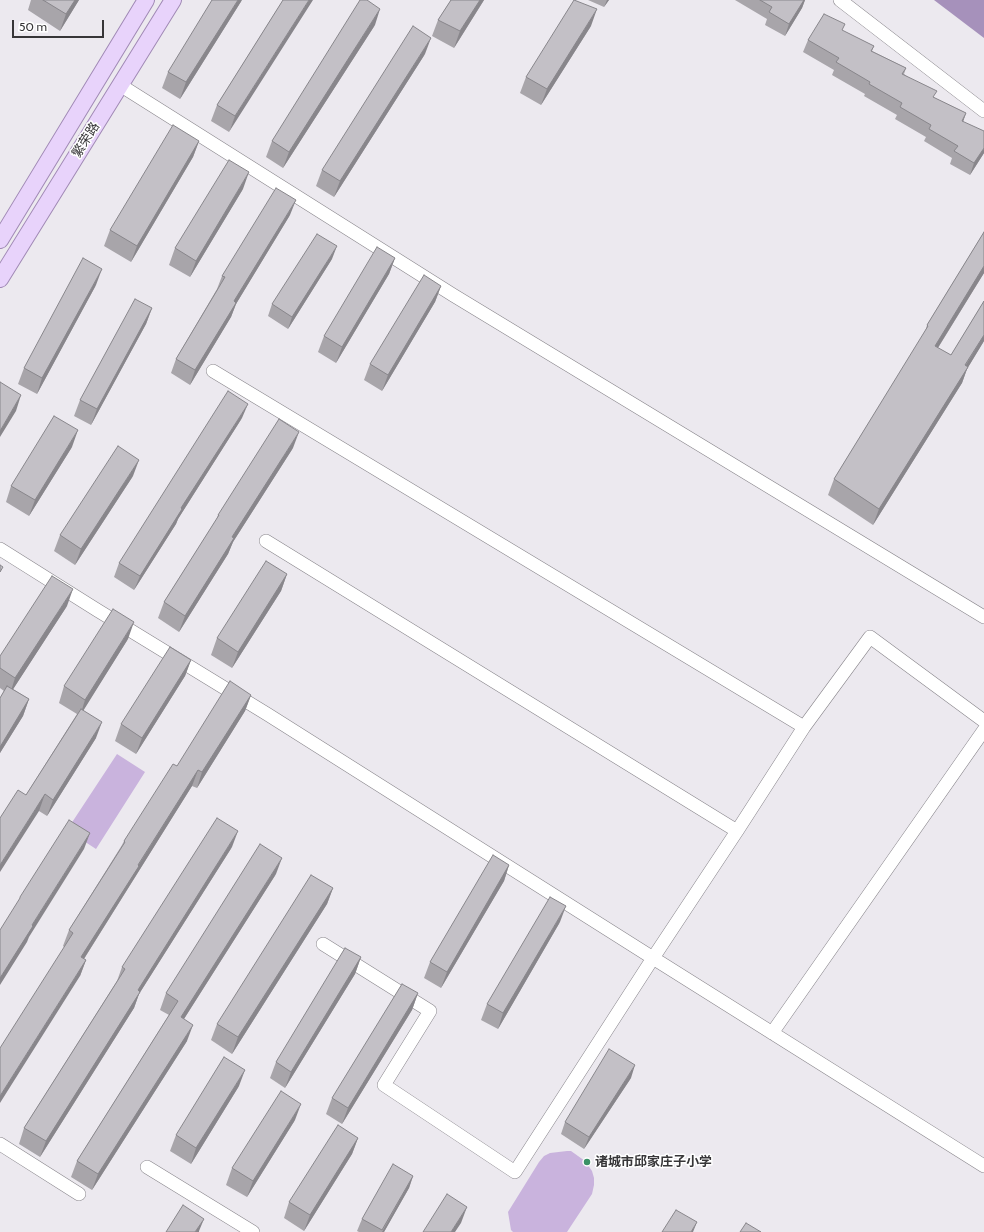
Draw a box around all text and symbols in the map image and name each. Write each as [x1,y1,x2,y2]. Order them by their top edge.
scale bar [14,12,106,38]
text: 50 m [19,19,47,34]
street label: 繁荣路 [69,119,103,161]
place label: 诸城市邱家庄子小学 [595,1154,712,1170]
marker: 诸城市邱家庄子小学 [582,1157,592,1167]

